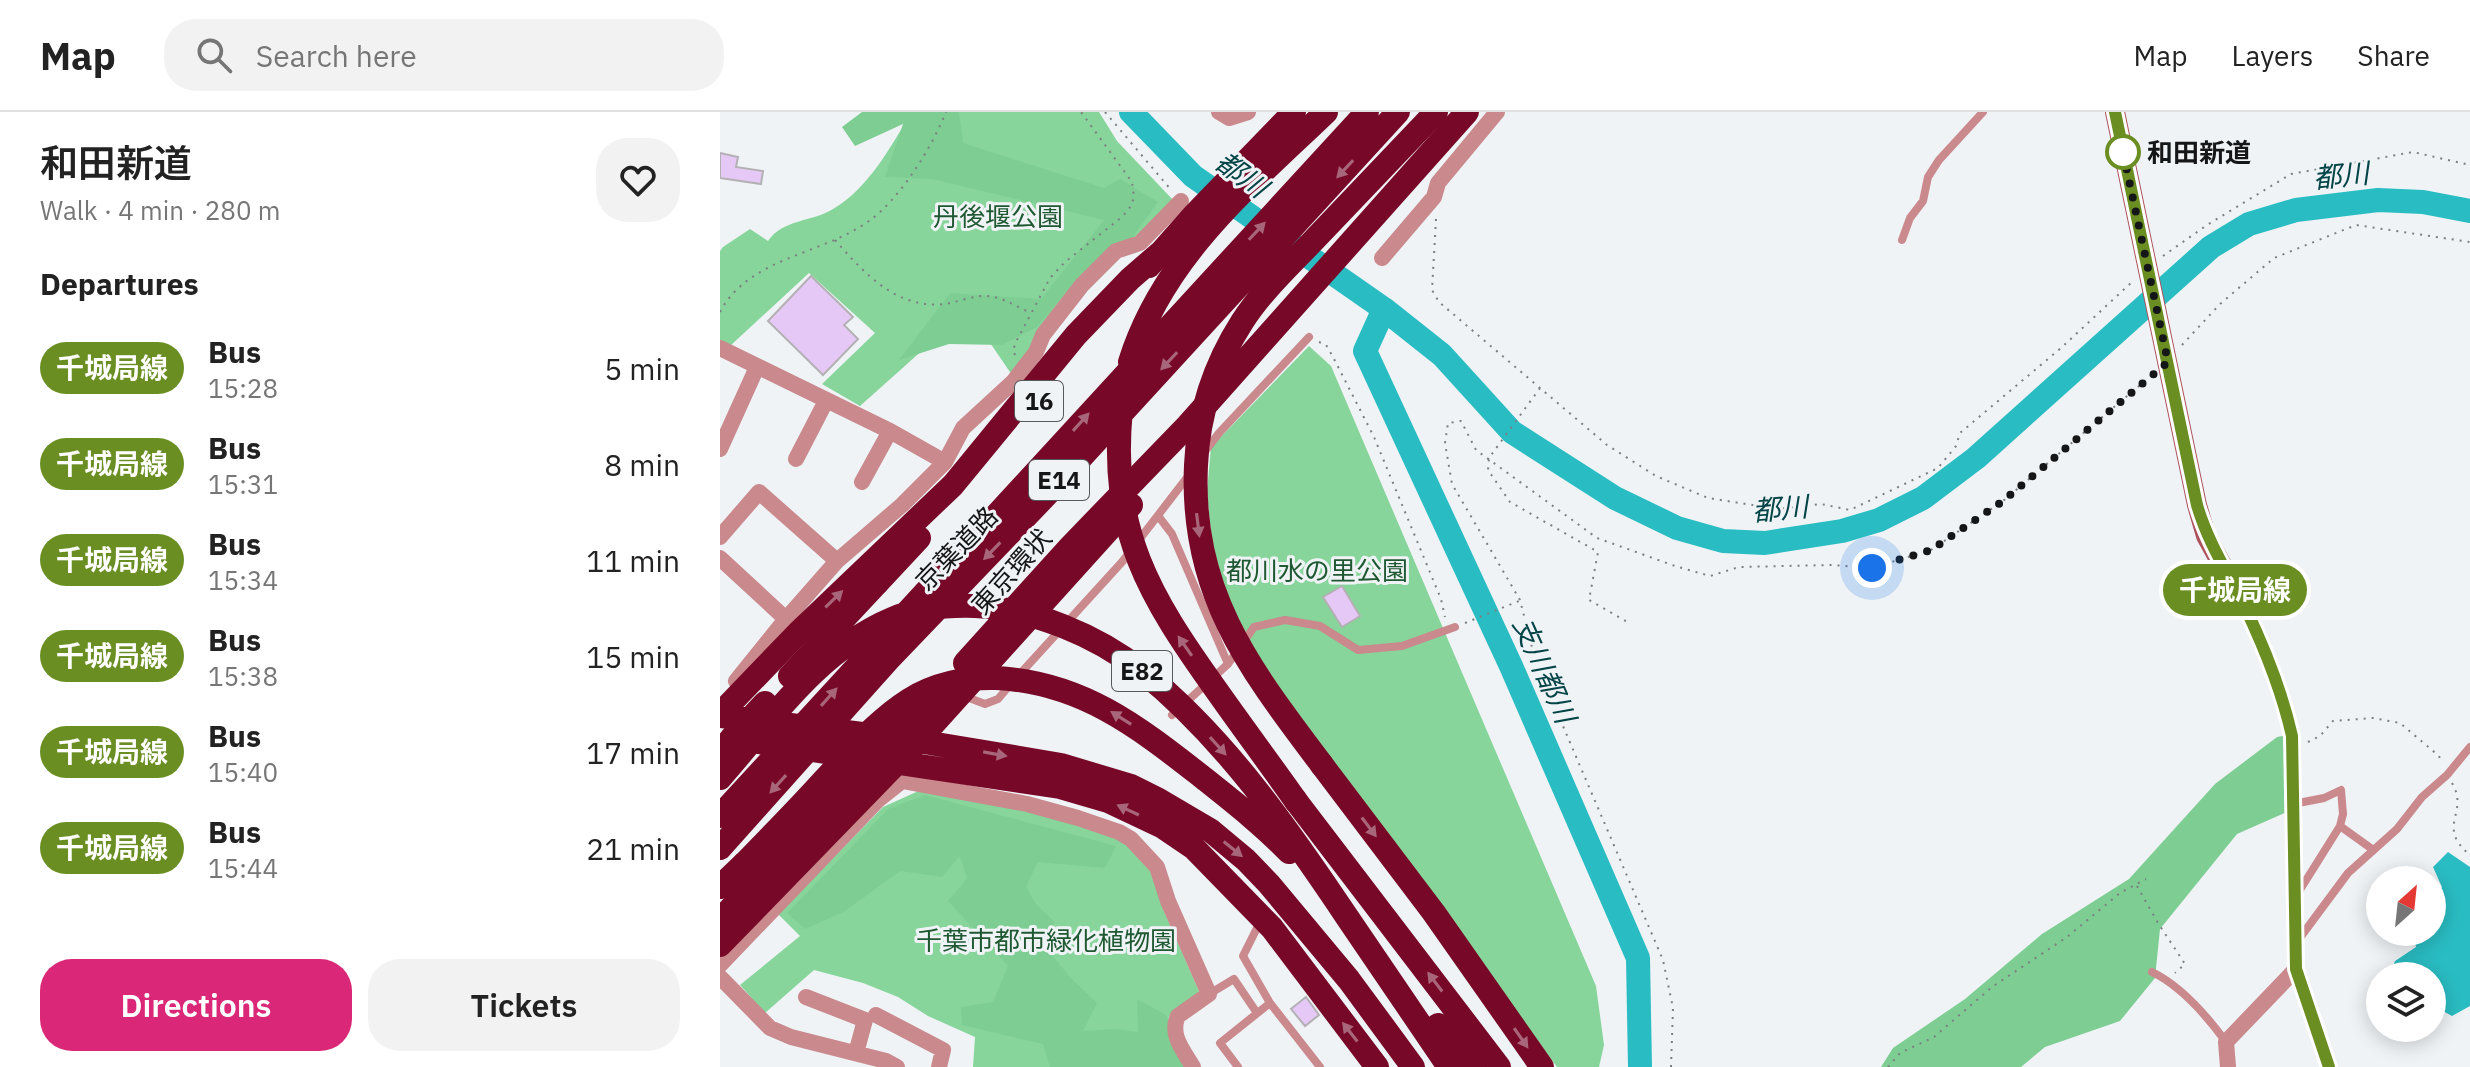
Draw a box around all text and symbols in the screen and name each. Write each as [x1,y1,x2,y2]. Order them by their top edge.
search box [164,19,724,91]
text: Map [40,31,116,80]
icon: search [192,33,236,77]
text: Search here [256,36,417,75]
text: Map [2133,37,2187,74]
text: Layers [2231,37,2313,74]
text: Share [2357,37,2430,74]
marker: 和田新道 [2106,135,2140,169]
place label: 和田新道 [2147,135,2251,169]
text: 和田新道 [40,138,192,187]
button: heart [596,138,680,222]
water label: 都川 [1208,143,1278,207]
water label: 都川 [2311,153,2374,196]
one-way arrow [1337,160,1355,179]
text: Walk · 4 min · 280 m [40,193,280,227]
park label: 丹後堰公園 [933,199,1063,233]
one-way arrow [1247,222,1266,241]
text: Departures [40,264,199,303]
text: Bus [208,332,261,371]
text: 千城局線 [56,349,168,386]
text: 5 min [604,349,680,388]
one-way arrow [1161,351,1179,370]
text: 15:28 [208,371,278,405]
road number: 16 [1015,381,1063,421]
one-way arrow [1071,413,1089,432]
text: Bus [208,428,261,467]
text: 千城局線 [56,445,168,482]
text: 8 min [604,445,680,484]
road number: E14 [1029,460,1089,500]
text: 15:31 [208,467,278,501]
water label: 都川 [1750,487,1812,529]
street label: 京葉道路 [908,499,1004,597]
one-way arrow [1191,513,1204,538]
street label: 東京環状 [964,521,1058,621]
text: Bus [208,524,261,563]
text: 千城局線 [56,541,168,578]
text: 11 min [586,541,680,580]
one-way arrow [984,541,1002,560]
your location [1852,548,1892,588]
park label: 都川水の里公園 [1226,553,1408,587]
text: 15:34 [208,563,278,597]
line badge: 千城局線 [2179,564,2291,616]
text: 千城局線 [2179,571,2291,608]
one-way arrow [824,590,843,608]
water label: 支川都川 [1505,611,1586,731]
text: Bus [208,620,261,659]
one-way arrow [1178,636,1193,657]
text: 千城局線 [56,637,168,674]
text: 15 min [586,637,680,676]
road number: E82 [1112,651,1172,691]
text: 15:38 [208,659,278,693]
one-way arrow [820,687,838,706]
one-way arrow [1110,711,1132,725]
text: Bus [208,716,261,755]
text: 千城局線 [56,733,168,770]
text: 17 min [586,733,680,772]
one-way arrow [1209,736,1226,756]
one-way arrow [983,748,1008,760]
text: 15:40 [208,755,278,789]
one-way arrow [770,773,787,793]
one-way arrow [1116,803,1139,817]
text: Bus [208,812,261,851]
one-way arrow [1361,817,1377,837]
text: 千城局線 [56,829,168,866]
text: 21 min [586,829,680,868]
one-way arrow [1223,840,1243,857]
text: 15:44 [208,851,278,885]
north arrow [2366,866,2446,946]
map controls [2366,866,2446,1042]
park label: 千葉市都市緑化植物園 [916,923,1176,957]
button: Directions [40,959,352,1051]
button: Tickets [368,959,680,1051]
button: layers [2366,962,2446,1042]
one-way arrow [1428,972,1444,992]
one-way arrow [1342,1022,1359,1042]
one-way arrow [1513,1028,1528,1049]

